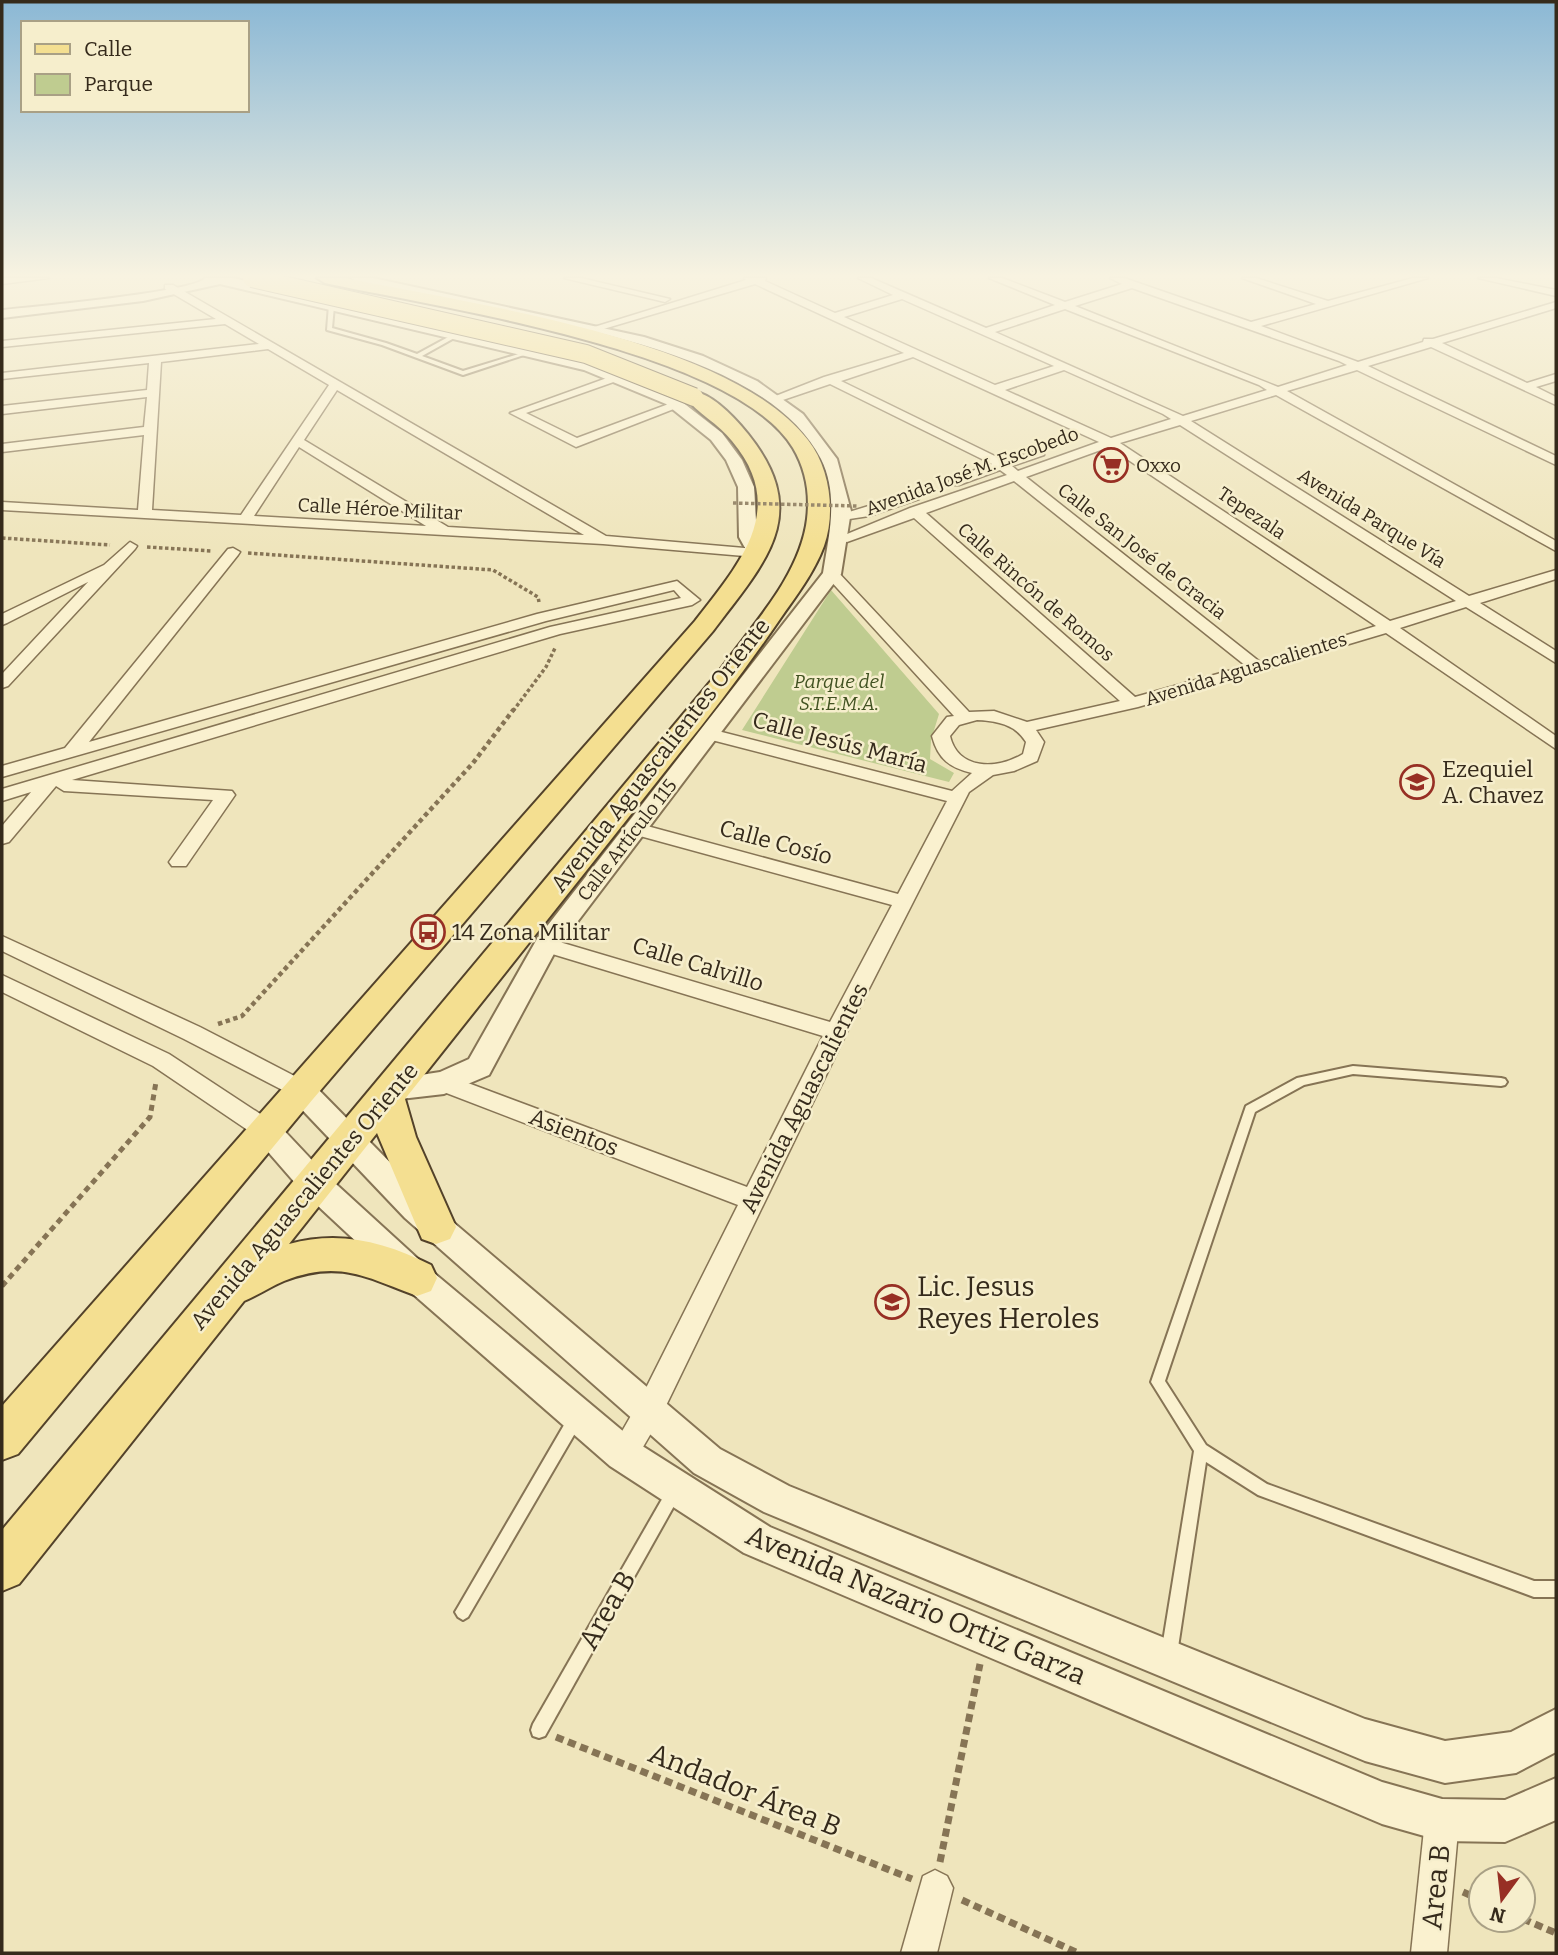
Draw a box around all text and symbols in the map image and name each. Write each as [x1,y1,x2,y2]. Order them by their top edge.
legend [21,21,248,112]
text: Calle [84,36,132,62]
text: Parque [84,71,153,97]
street label: Avenida José M. Escobedo [862,422,1082,520]
supermarket icon: Oxxo [1092,446,1130,484]
place label: Oxxo [1136,454,1181,477]
street label: Avenida Parque Vía [1294,463,1451,573]
street label: Calle San José de Gracia [1053,478,1231,624]
street label: Tepezala [1213,482,1291,545]
street label: Calle Héroe Militar [297,493,464,525]
street label: Calle Rincón de Romos [953,518,1119,666]
street label: Avenida Aguascalientes Oriente [544,613,776,897]
street label: Avenida Aguascalientes [1142,627,1350,711]
park label: Parque del S.T.E.M.A. [794,670,884,715]
street label: Calle Jesús María [750,705,931,779]
place label: Ezequiel A. Chavez [1442,755,1544,809]
school or university icon: Ezequiel A. Chavez [1398,763,1436,801]
street label: Calle Artículo 115 [572,774,682,906]
street label: Calle Cosío [716,813,836,871]
bus stop icon: 14 Zona Militar [409,913,447,951]
place label: 14 Zona Militar [452,918,610,946]
street label: Calle Calvillo [629,931,767,997]
street label: Avenida Aguascalientes [734,979,874,1217]
street label: Avenida Aguascalientes Oriente [184,1057,424,1335]
street label: Asientos [525,1102,623,1162]
place label: Lic. Jesus Reyes Heroles [917,1270,1100,1335]
school or university icon: Lic. Jesus Reyes Heroles [873,1283,911,1321]
street label: Avenida Nazario Ortiz Garza [741,1518,1091,1692]
street label: Area B [571,1565,643,1655]
street label: Andador Área B [644,1735,846,1844]
street label: Area B [1415,1843,1457,1931]
north arrow [1467,1864,1537,1934]
text: N [1487,1902,1508,1928]

